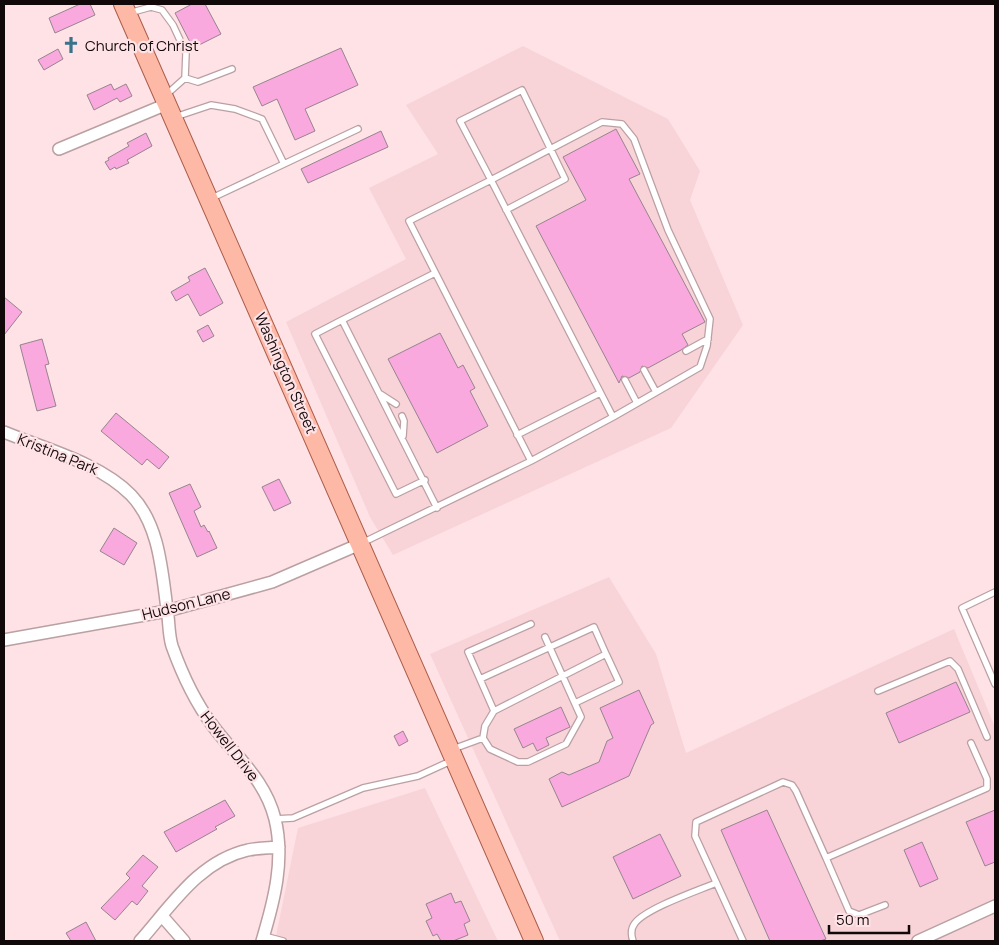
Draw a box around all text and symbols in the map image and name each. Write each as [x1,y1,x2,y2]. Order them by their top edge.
church icon: Church of Christ [61,35,81,55]
place label: Church of Christ [85,35,199,56]
street label: Washington Street [250,309,322,437]
street label: Kristina Park [15,428,102,480]
street label: Hudson Lane [140,583,233,625]
street label: Howell Drive [196,706,264,786]
scale bar [829,902,909,934]
text: 50 m [836,909,870,930]

